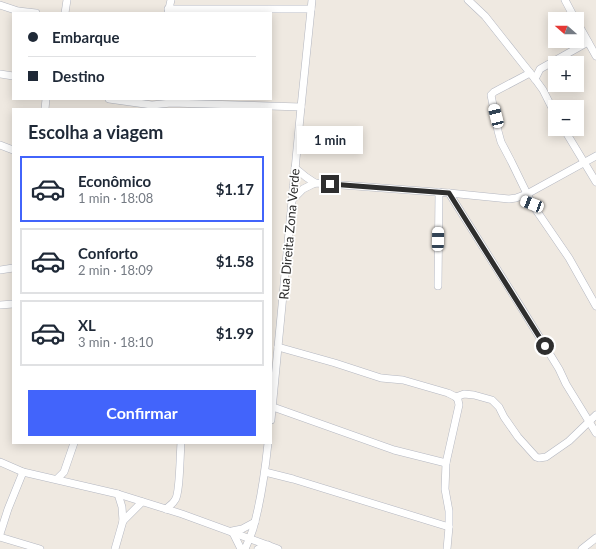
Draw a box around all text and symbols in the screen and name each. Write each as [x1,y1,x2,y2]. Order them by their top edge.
north arrow [548,12,584,48]
map controls [548,12,584,136]
text: Embarque [52,28,120,46]
button: + [548,56,584,92]
text: Destino [52,67,105,85]
button: − [548,100,584,136]
car [487,103,505,129]
text: Escolha a viagem [28,121,163,143]
callout: 1 min [297,126,363,154]
text: 1 min [314,132,346,148]
street label: Rua Direita Zona Verde [275,168,303,300]
icon: car [30,171,66,207]
text: Econômico [78,172,151,190]
route end [321,175,339,193]
text: $1.17 [216,180,254,198]
text: 1 min · 18:08 [78,190,153,206]
car [519,194,545,214]
car [432,227,444,251]
icon: car [30,243,66,279]
text: Conforto [78,244,138,262]
text: $1.58 [216,252,254,270]
text: 2 min · 18:09 [78,262,153,278]
icon: car [30,315,66,351]
text: XL [78,316,96,334]
text: $1.99 [216,324,254,342]
text: 3 min · 18:10 [78,334,153,350]
route start [536,337,554,355]
button: Confirmar [28,390,256,436]

